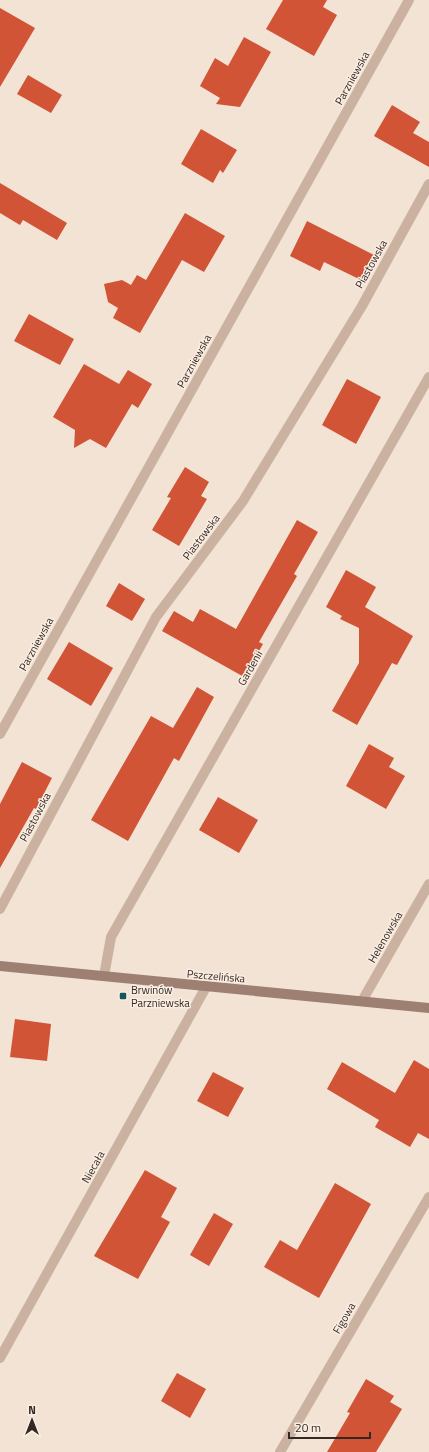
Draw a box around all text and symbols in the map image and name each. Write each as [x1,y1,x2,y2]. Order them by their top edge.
street label: Parzniewska [331,48,373,108]
street label: Piastowska [351,236,391,291]
street label: Parzniewska [173,331,215,391]
street label: Piastowska [179,510,224,563]
street label: Parzniewska [15,614,57,674]
street label: Gardenii [234,648,266,688]
street label: Piastowska [15,789,55,844]
street label: Helenowska [364,908,406,966]
street label: Pszczelińska [186,965,246,987]
place label: Brwinów Parzniewska [131,982,190,1011]
marker: Brwinów Parzniewska [118,991,128,1001]
street label: Niecała [78,1148,109,1186]
street label: Figowa [329,1299,360,1336]
north arrow [12,1400,52,1440]
text: N [28,1402,36,1418]
scale bar [289,1414,370,1440]
text: 20 m [295,1418,321,1437]

